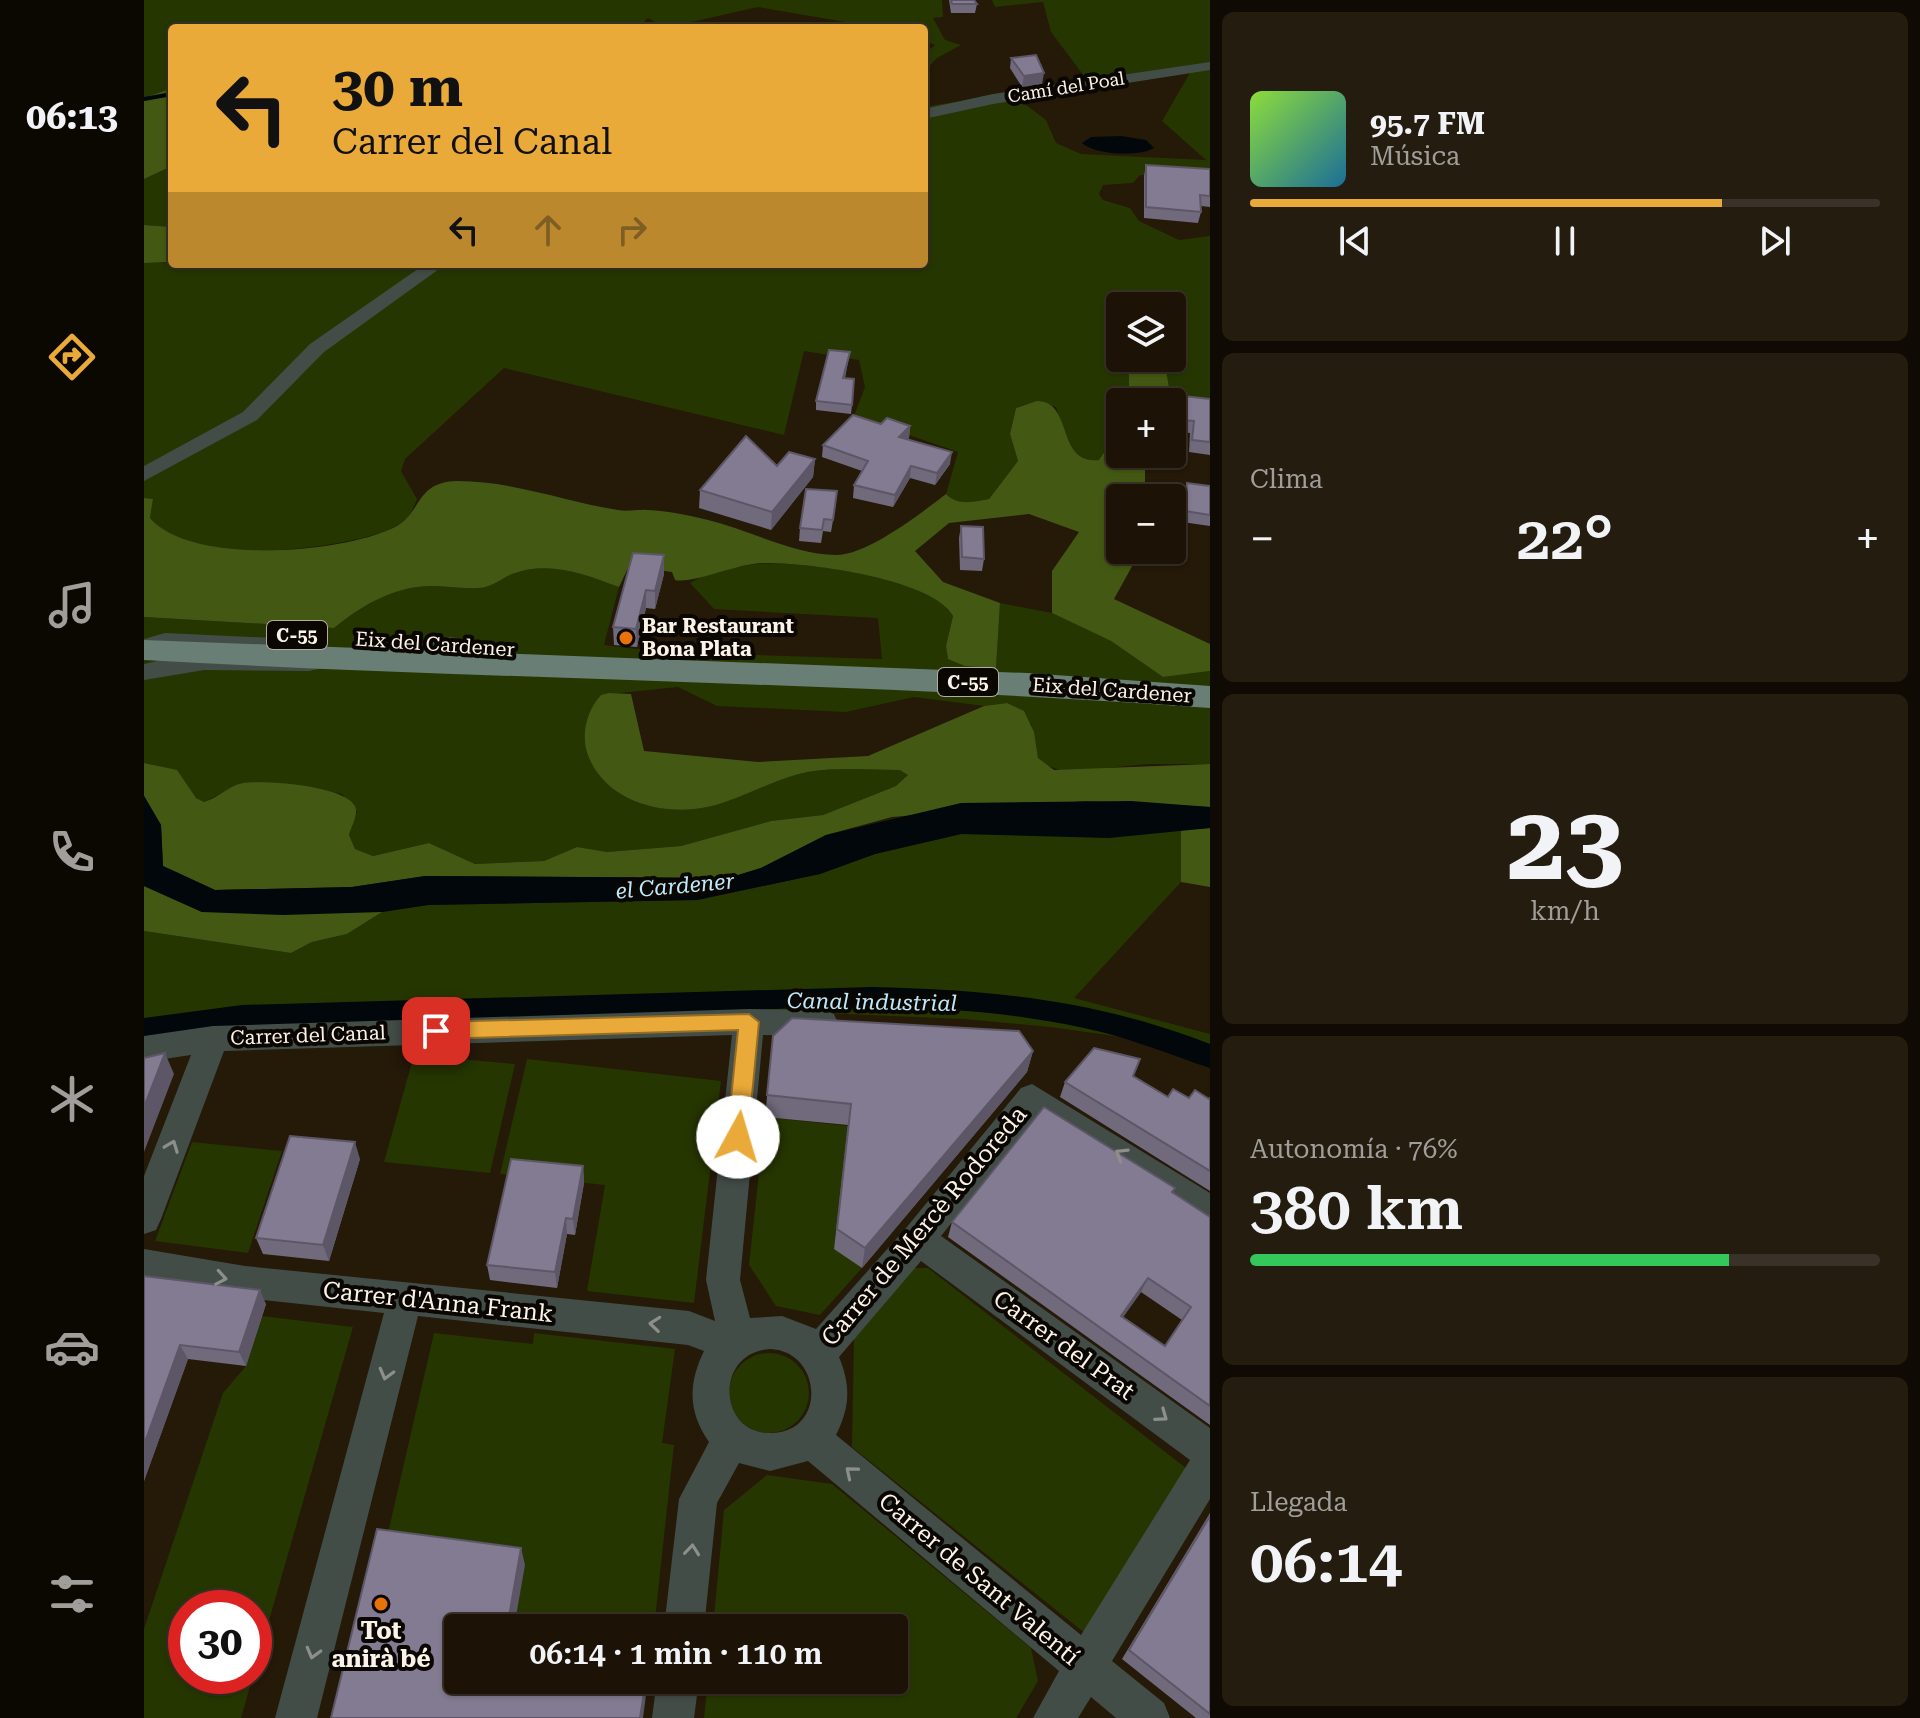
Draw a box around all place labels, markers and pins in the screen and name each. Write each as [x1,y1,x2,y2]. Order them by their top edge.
place label: Bar Restaurant Bona Plata [642,614,794,661]
marker: Bar Restaurant Bona Plata [617,629,635,647]
pin [402,997,470,1065]
marker: Tot anirà bé [372,1595,390,1613]
place label: Tot anirà bé [331,1617,431,1673]

